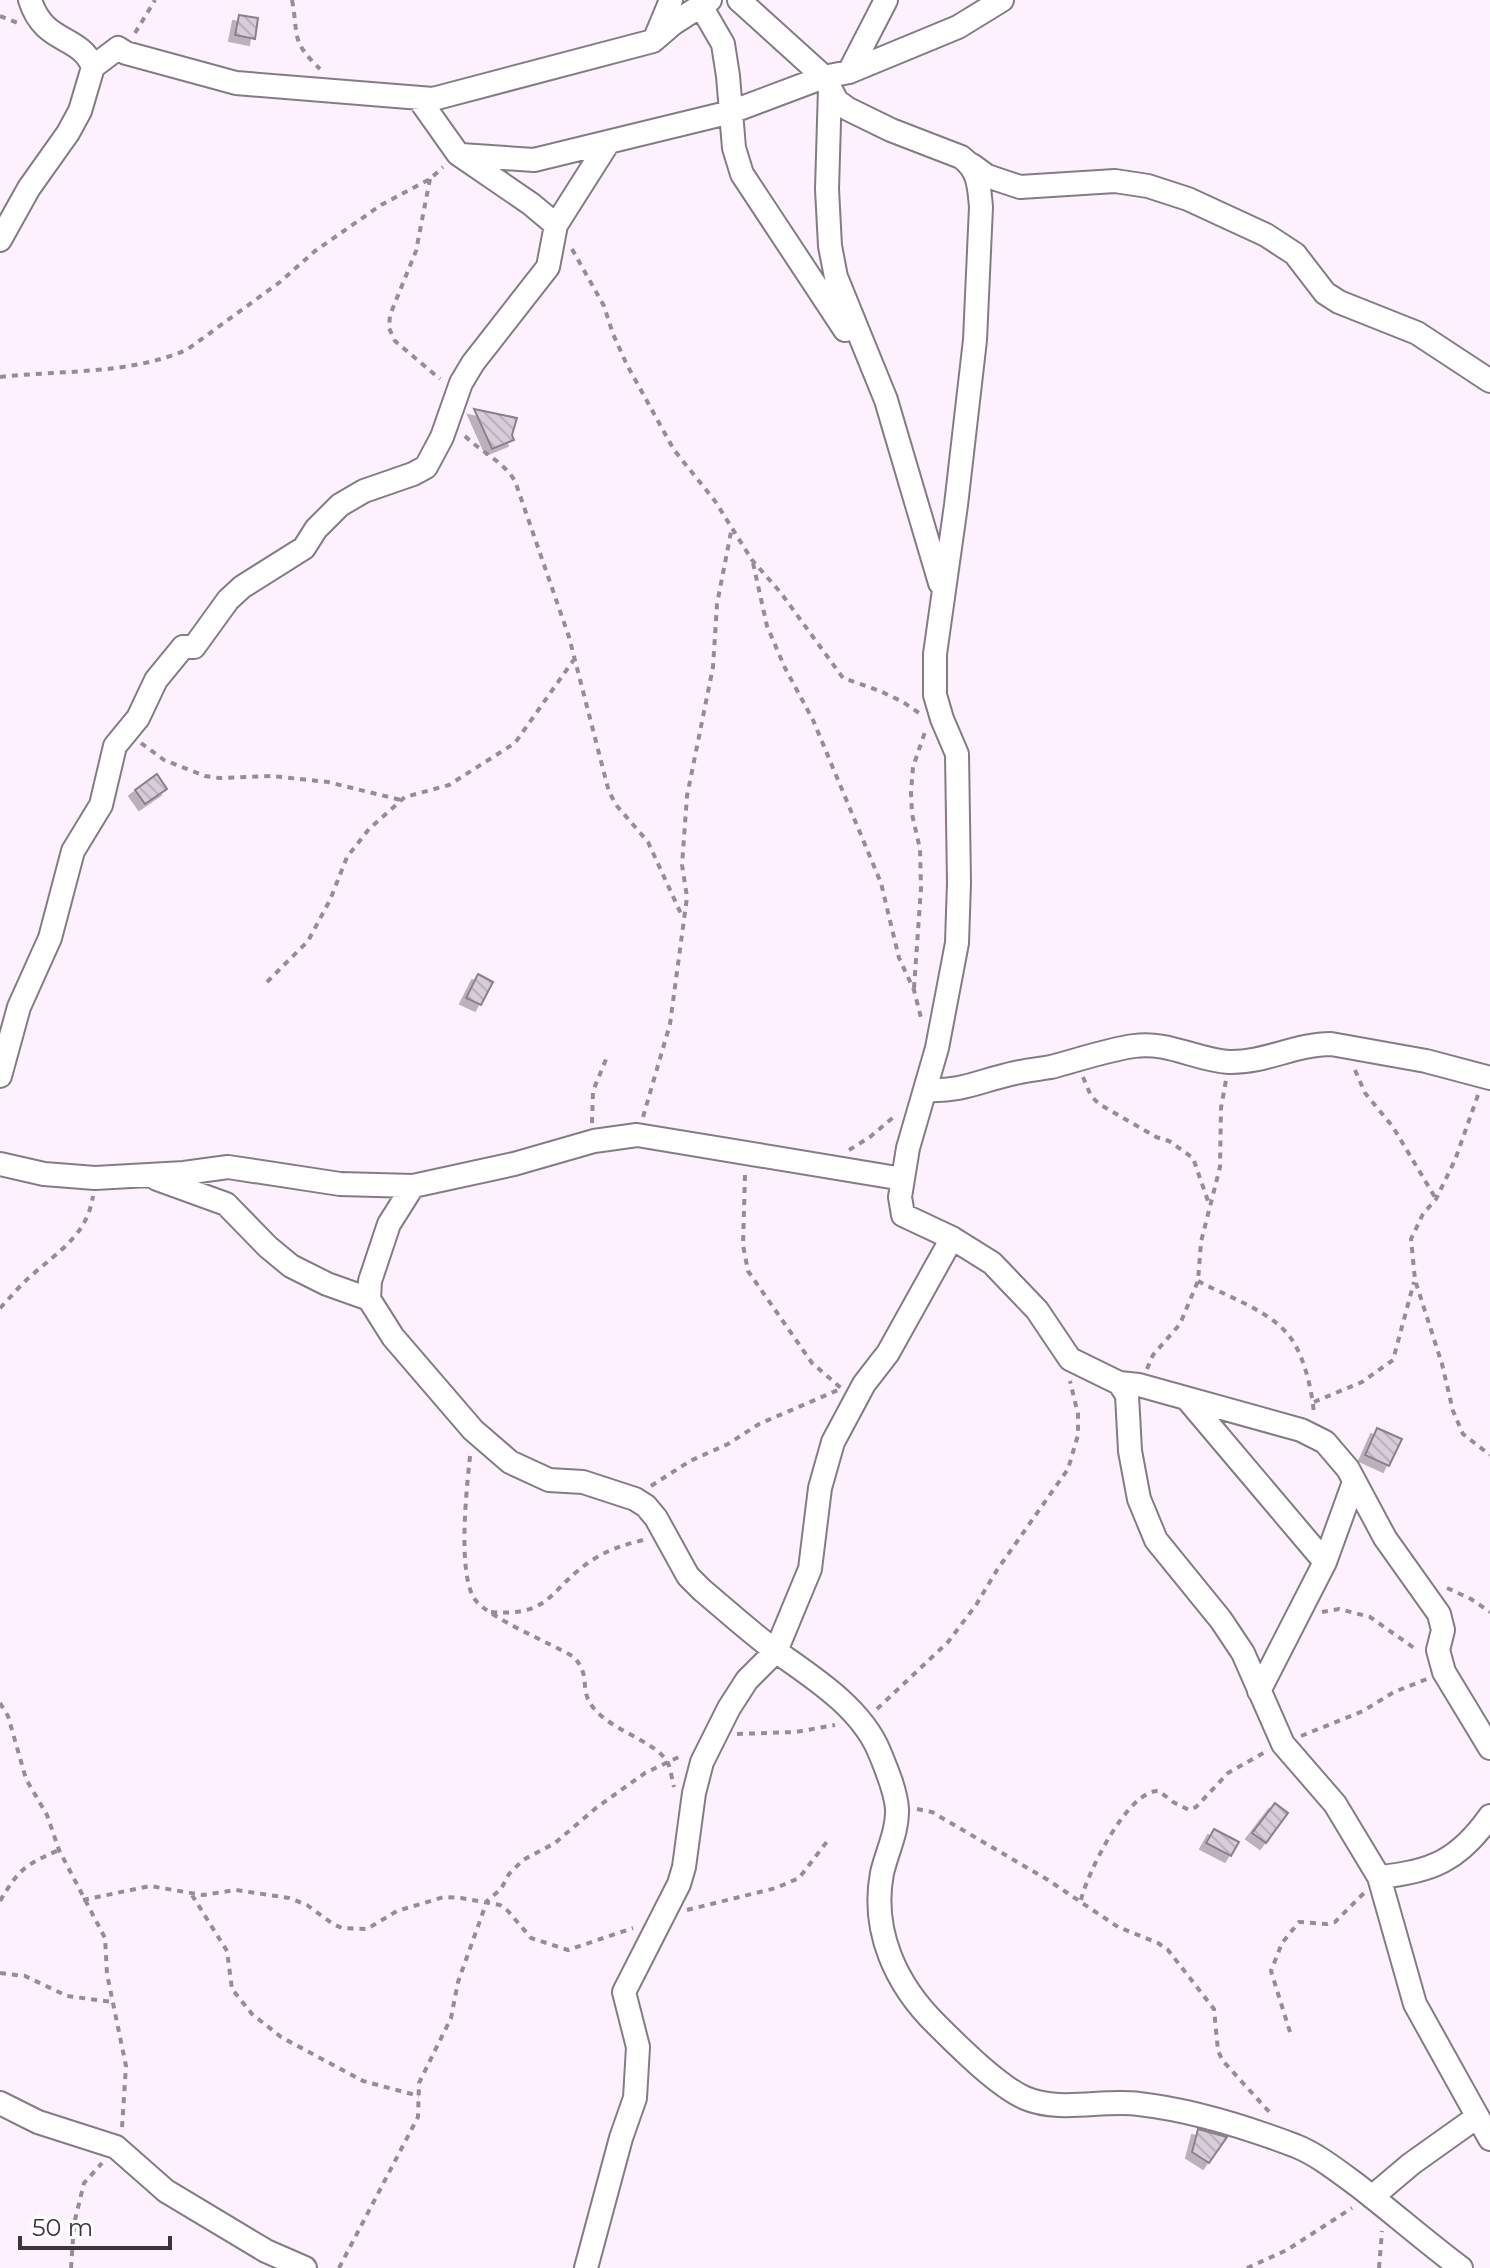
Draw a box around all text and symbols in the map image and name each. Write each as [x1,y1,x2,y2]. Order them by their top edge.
scale bar [20,2200,170,2250]
text: 50 m [32,2213,93,2242]

